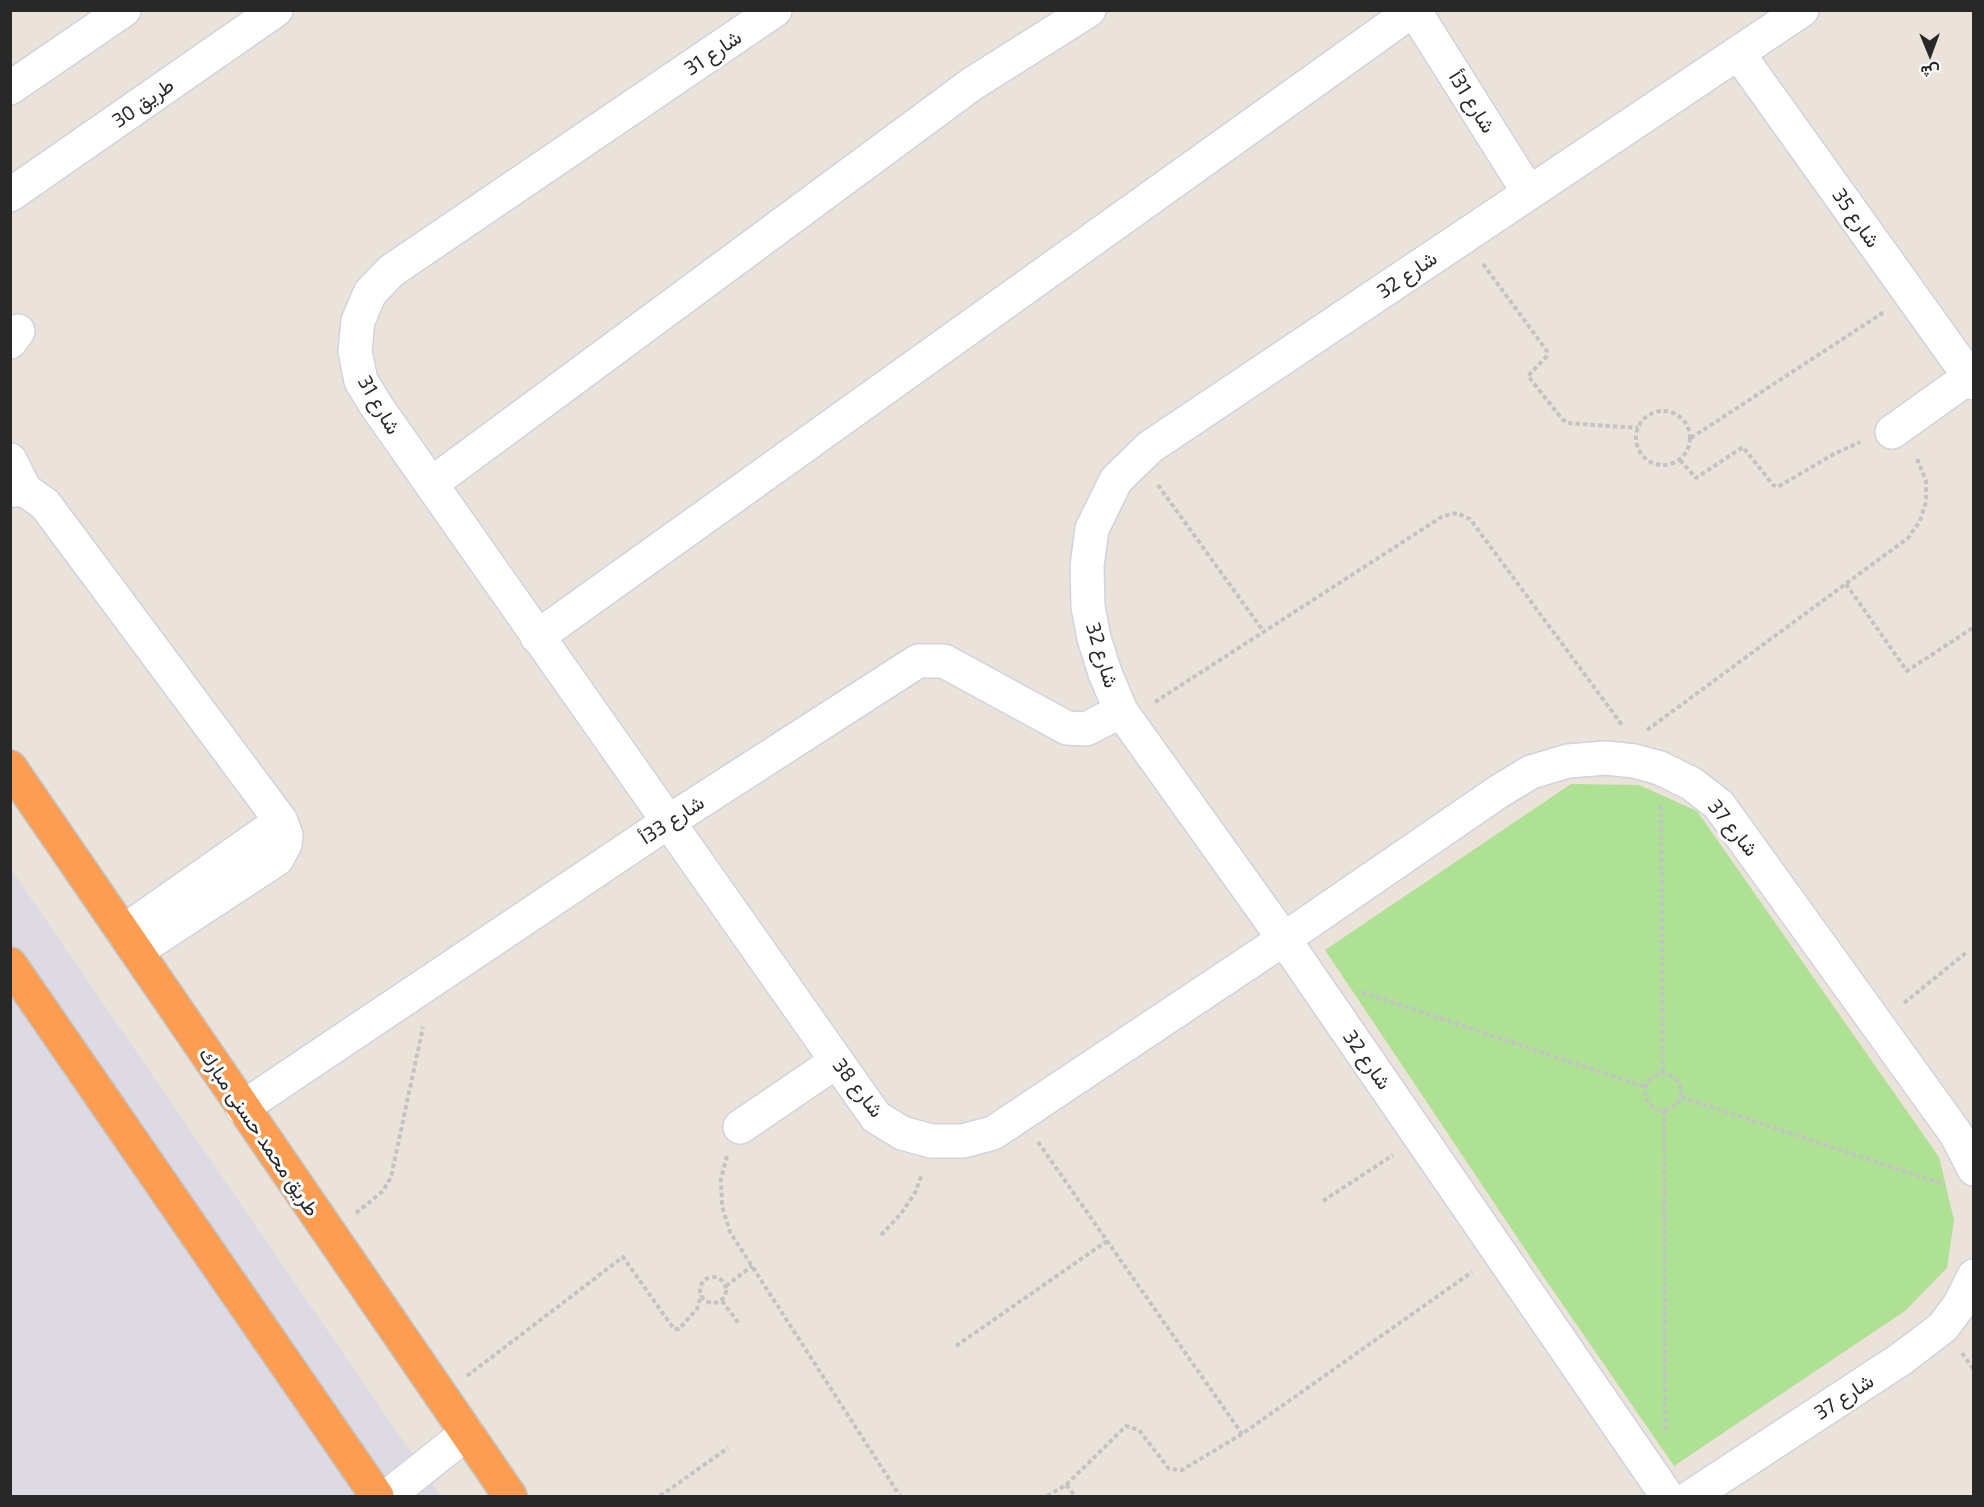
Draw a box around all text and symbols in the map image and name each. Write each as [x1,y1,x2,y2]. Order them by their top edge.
north arrow [1900,24,1960,84]
street label: شارع 31 [680,25,746,81]
text: ش [1921,63,1940,82]
street label: شارع 31أ [1444,67,1500,137]
street label: طريق 30 [107,73,179,133]
street label: شارع 35 [1827,184,1885,252]
street label: شارع 32 [1372,246,1442,304]
street label: شارع 31 [353,371,405,439]
street label: شارع 32 [1081,619,1123,691]
street label: شارع 33أ [635,790,709,850]
street label: شارع 37 [1703,795,1763,861]
street label: شارع 32 [1338,1026,1396,1094]
street label: طريق محمد حسنى مبارك [194,1043,324,1221]
street label: شارع 38 [828,1054,888,1122]
street label: شارع 37 [1810,1369,1878,1425]

